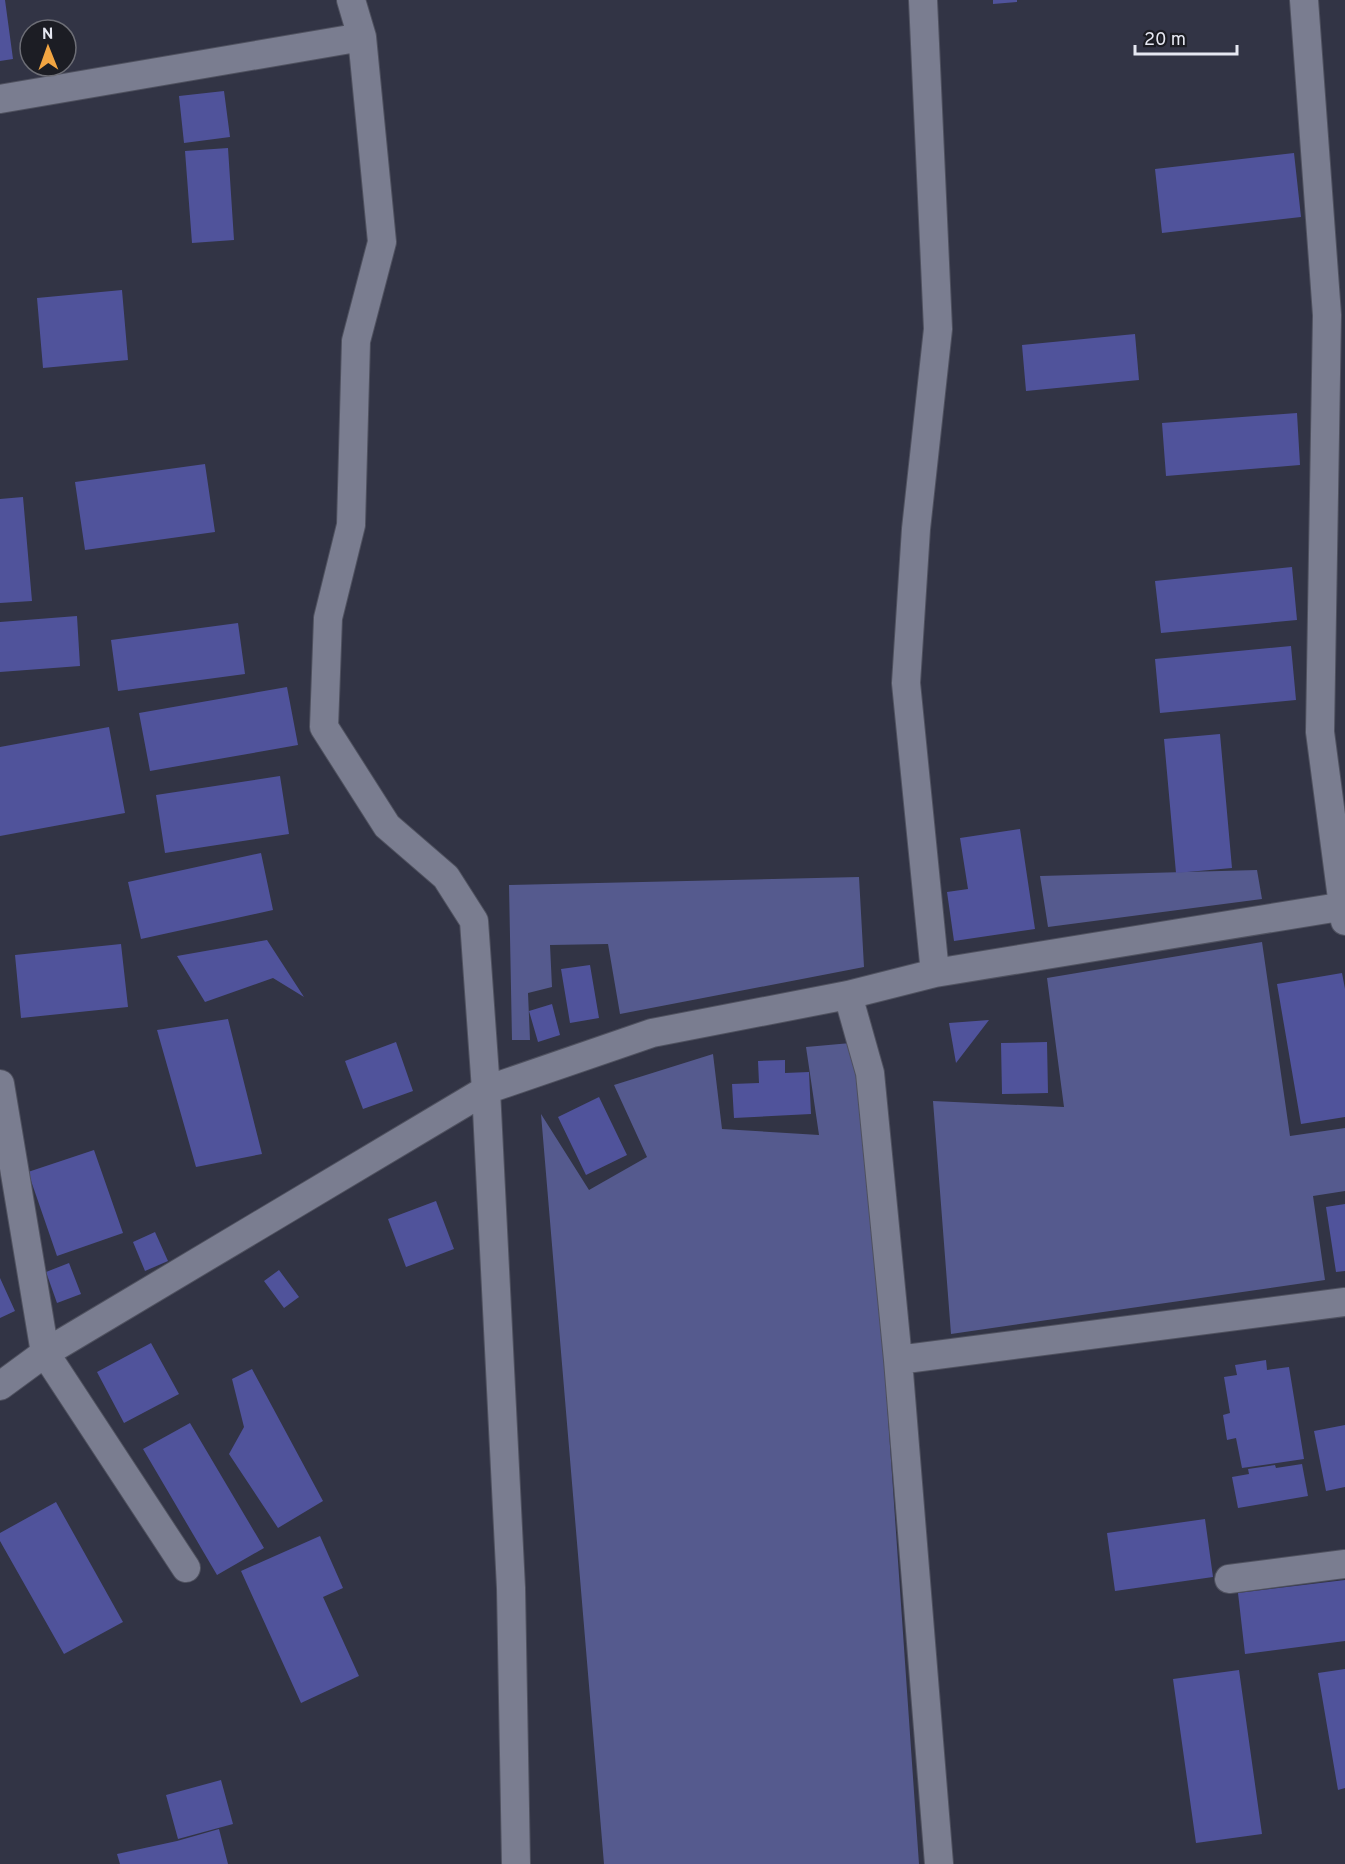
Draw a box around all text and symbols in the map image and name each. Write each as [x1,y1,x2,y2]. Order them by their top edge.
north arrow [18,18,78,78]
scale bar [1135,18,1237,56]
text: N [42,25,54,45]
text: 20 m [1144,29,1186,52]

